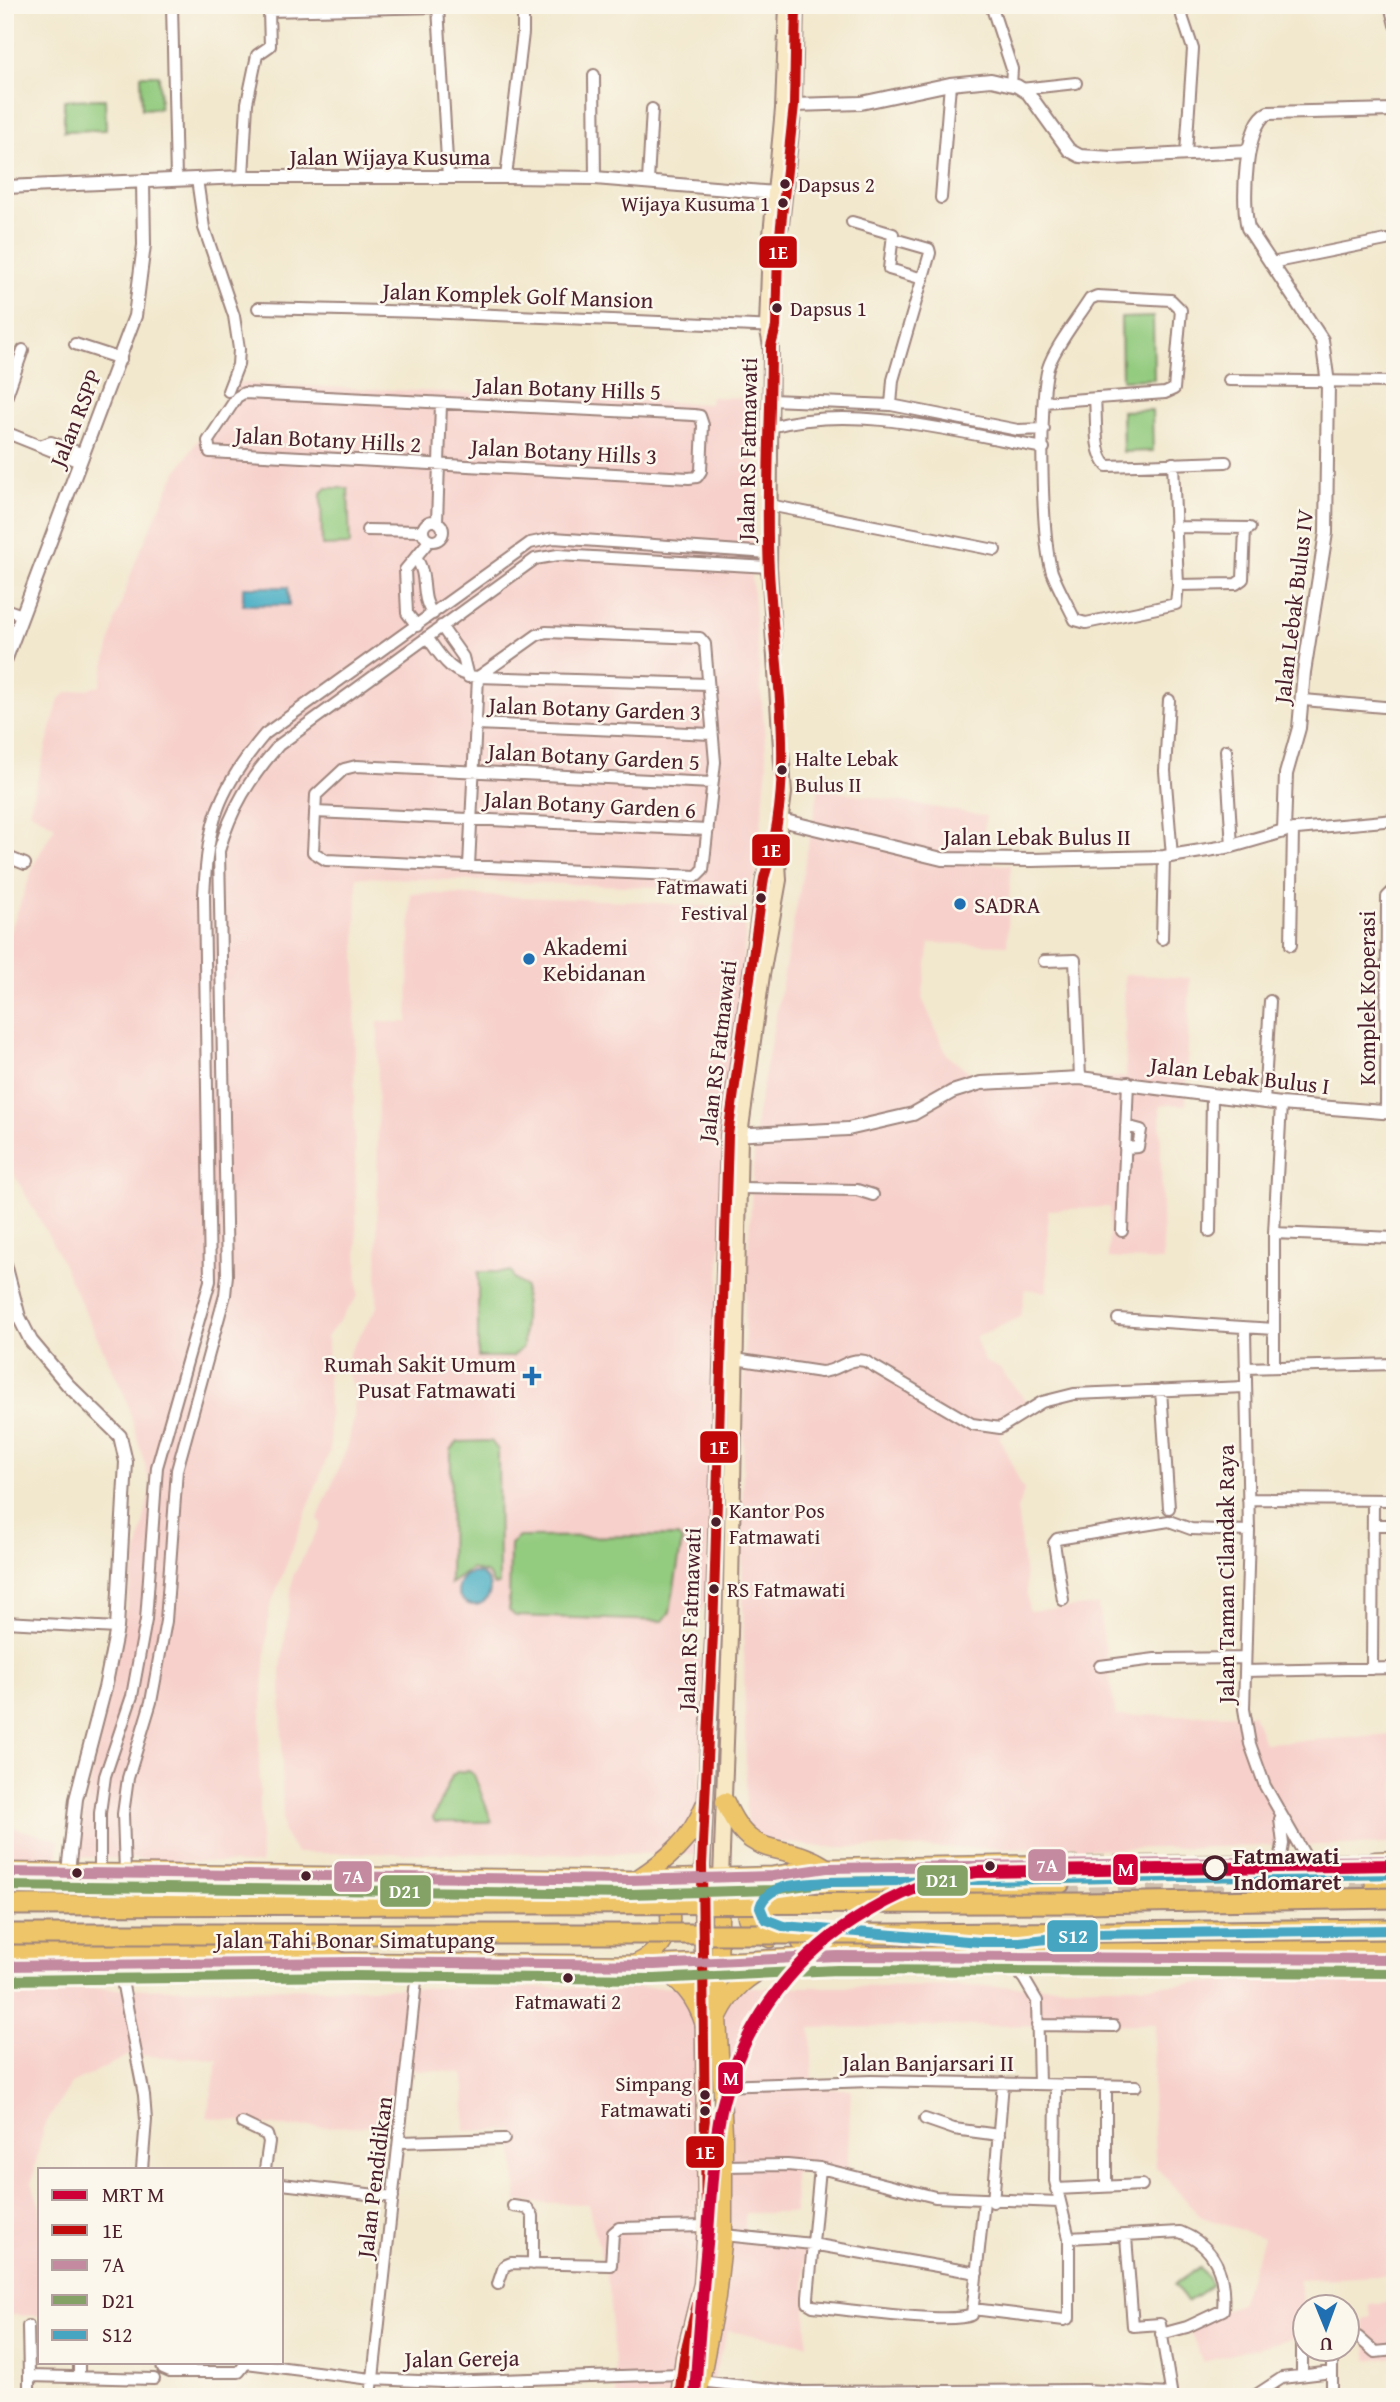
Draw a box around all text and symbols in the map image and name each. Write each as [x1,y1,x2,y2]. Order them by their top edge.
street label: Jalan Wijaya Kusuma [287,140,491,173]
place label: Dapsus 2 [798,169,875,200]
marker: Dapsus 2 [778,177,792,191]
place label: Wijaya Kusuma 1 [621,188,770,219]
marker: Wijaya Kusuma 1 [776,196,790,210]
line badge: 1E [758,235,798,269]
text: 1E [768,238,788,266]
street label: Jalan Komplek Golf Mansion [379,274,654,316]
place label: Dapsus 1 [790,293,867,324]
marker: Dapsus 1 [770,301,784,315]
street label: Jalan RS Fatmawati [729,357,765,544]
street label: Jalan RSPP [39,364,110,475]
street label: Jalan Botany Hills 5 [471,368,662,408]
street label: Jalan Botany Hills 2 [231,417,422,460]
street label: Jalan Botany Hills 3 [467,429,658,472]
street label: Jalan Lebak Bulus IV [1264,507,1321,708]
street label: Jalan Botany Garden 3 [485,688,702,728]
street label: Jalan Botany Garden 5 [484,734,701,778]
place label: Halte Lebak Bulus II [795,743,899,800]
marker: Halte Lebak Bulus II [775,763,789,777]
street label: Jalan Botany Garden 6 [480,782,697,826]
street label: Jalan Lebak Bulus II [940,820,1131,853]
line badge: 1E [751,833,791,867]
text: 1E [761,836,781,864]
place label: Fatmawati Festival [657,871,748,928]
place label: SADRA [974,888,1040,921]
marker: Fatmawati Festival [754,891,768,905]
marker: SADRA [952,896,968,912]
street label: Komplek Koperasi [1350,911,1383,1085]
place label: Akademi Kebidanan [543,930,646,989]
marker: Akademi Kebidanan [521,951,537,967]
street label: Jalan RS Fatmawati [689,958,745,1147]
street label: Jalan Lebak Bulus I [1145,1047,1332,1102]
place label: Rumah Sakit Umum Pusat Fatmawati [324,1347,516,1406]
marker: Rumah Sakit Umum Pusat Fatmawati [522,1366,542,1386]
line badge: 1E [699,1430,739,1464]
text: 1E [709,1433,729,1461]
street label: Jalan Taman Cilandak Raya [1209,1444,1242,1707]
place label: Kantor Pos Fatmawati [729,1495,825,1552]
marker: Kantor Pos Fatmawati [709,1515,723,1529]
street label: Jalan RS Fatmawati [669,1527,709,1714]
place label: RS Fatmawati [727,1574,845,1605]
marker: RS Fatmawati [707,1582,721,1596]
place label: Fatmawati Indomaret [1233,1839,1342,1898]
line badge: 7A [1027,1848,1067,1882]
text: 7A [1036,1851,1058,1879]
line badge: M [1112,1853,1139,1886]
text: M [1118,1855,1134,1883]
marker: Fatmawati Indomaret [1203,1856,1227,1880]
unlabelled marker [983,1859,997,1873]
line badge: 7A [333,1860,373,1893]
text: 7A [342,1862,364,1890]
line badge: D21 [916,1864,969,1897]
unlabelled marker [70,1866,84,1880]
text: D21 [926,1866,958,1894]
unlabelled marker [299,1869,313,1883]
line badge: D21 [379,1874,432,1908]
text: D21 [389,1877,421,1905]
line badge: S12 [1046,1919,1099,1953]
text: S12 [1058,1922,1088,1950]
street label: Jalan Tahi Bonar Simatupang [212,1923,495,1956]
marker: Fatmawati 2 [561,1971,575,1985]
place label: Fatmawati 2 [515,1986,621,2017]
street label: Jalan Banjarsari II [839,2046,1014,2079]
line badge: M [717,2061,744,2095]
text: M [723,2064,739,2092]
place label: Simpang Fatmawati [601,2068,693,2125]
marker: Simpang Fatmawati [698,2088,712,2102]
street label: Jalan Pendidikan [347,2094,400,2263]
unlabelled marker [698,2104,712,2118]
line badge: 1E [685,2135,725,2169]
text: 1E [695,2138,715,2166]
legend [38,2168,284,2364]
text: MRT M [102,2179,165,2210]
text: 1E [102,2215,123,2246]
text: 7A [102,2249,125,2280]
text: D21 [102,2285,135,2316]
north arrow [1292,2294,1362,2364]
text: S12 [102,2319,132,2350]
text: U [1319,2331,1333,2359]
street label: Jalan Gereja [401,2340,520,2376]

